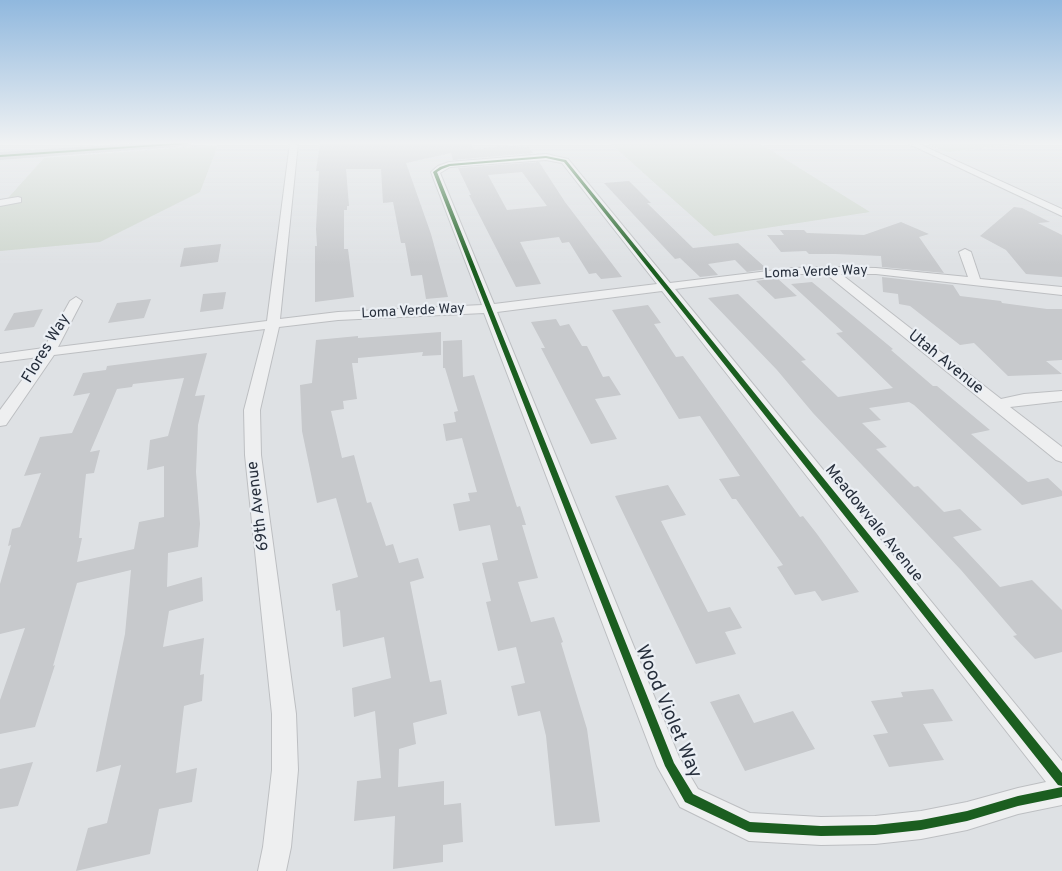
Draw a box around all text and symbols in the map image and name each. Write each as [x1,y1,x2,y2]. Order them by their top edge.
street label: Loma Verde Way [764,263,868,283]
street label: Loma Verde Way [361,301,465,323]
street label: Flores Way [19,311,75,387]
street label: Utah Avenue [903,327,987,399]
street label: 69th Avenue [244,460,274,552]
street label: Meadowvale Avenue [820,461,926,587]
street label: Wood Violet Way [629,642,705,782]

